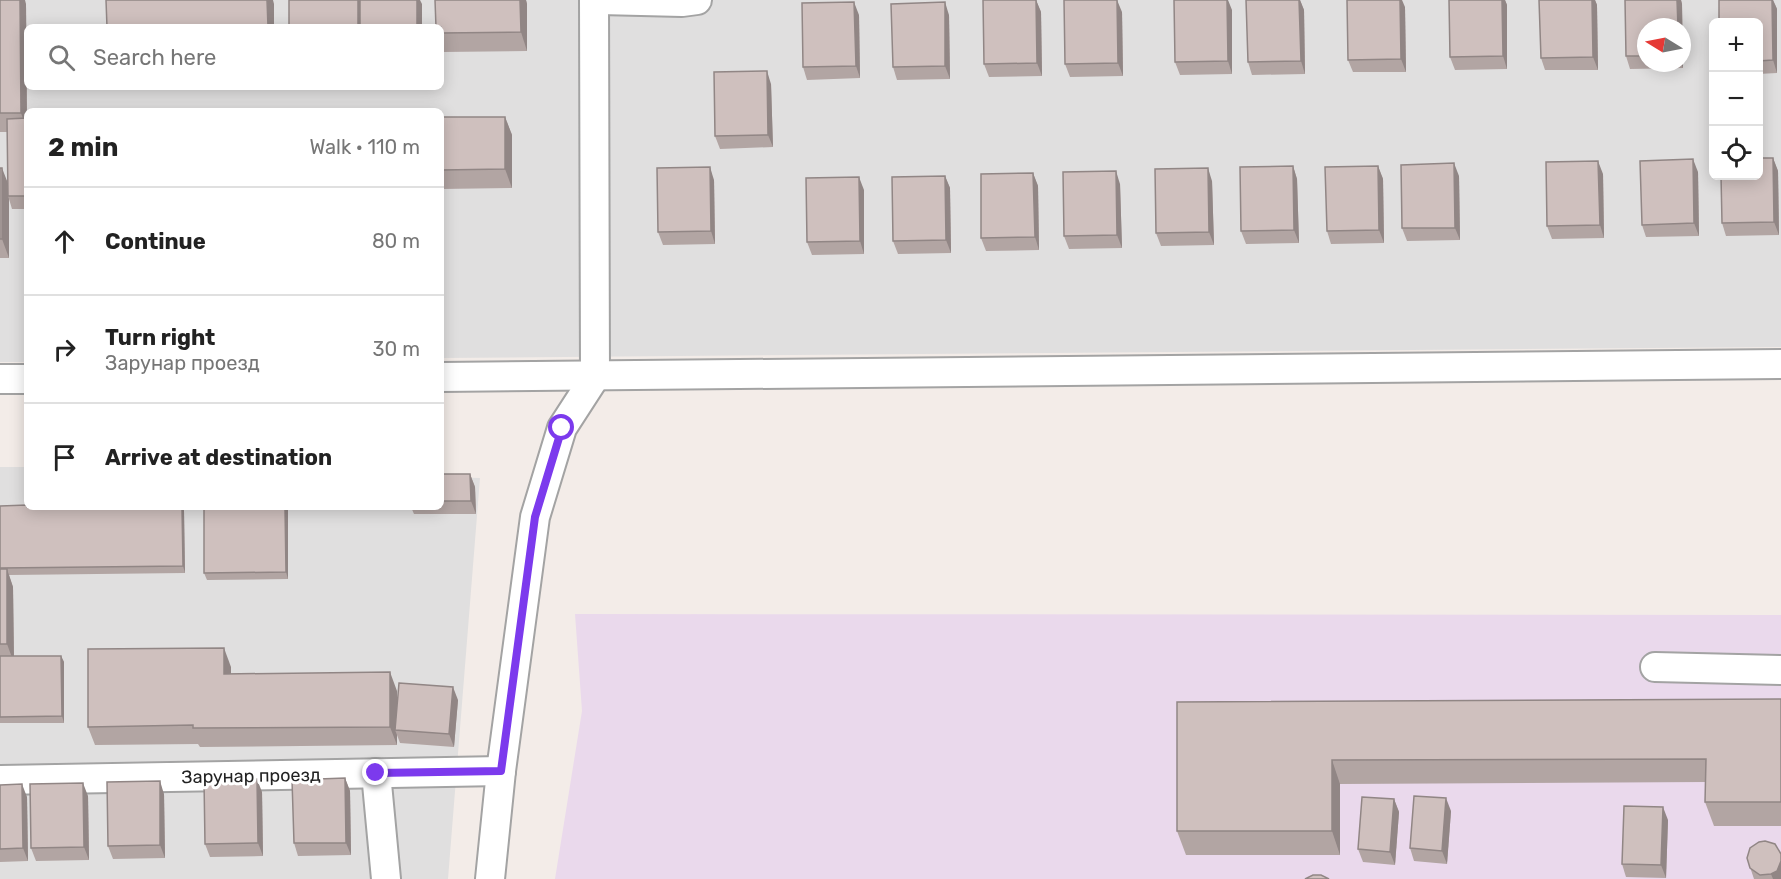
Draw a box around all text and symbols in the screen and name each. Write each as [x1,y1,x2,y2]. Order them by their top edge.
north arrow [1637,18,1691,72]
map controls [1709,18,1763,180]
button: + [1709,18,1763,72]
search box [24,24,444,90]
icon: search [45,41,78,74]
text: Search here [93,44,216,71]
button: − [1709,72,1763,126]
button: locate [1709,126,1763,180]
text: 2 min [48,132,118,163]
text: Walk · 110 m [309,135,420,159]
icon: ahead [48,225,81,258]
text: Continue [105,228,206,255]
text: 80 m [372,229,420,253]
text: Turn right [105,324,215,351]
icon: right [48,333,81,366]
text: 30 m [373,337,420,361]
text: Зарунар проезд [105,351,260,375]
route start [548,414,574,440]
icon: arrive [48,441,81,474]
text: Arrive at destination [105,444,332,471]
route end [362,759,388,785]
street label: Зарунар проезд [181,764,321,788]

